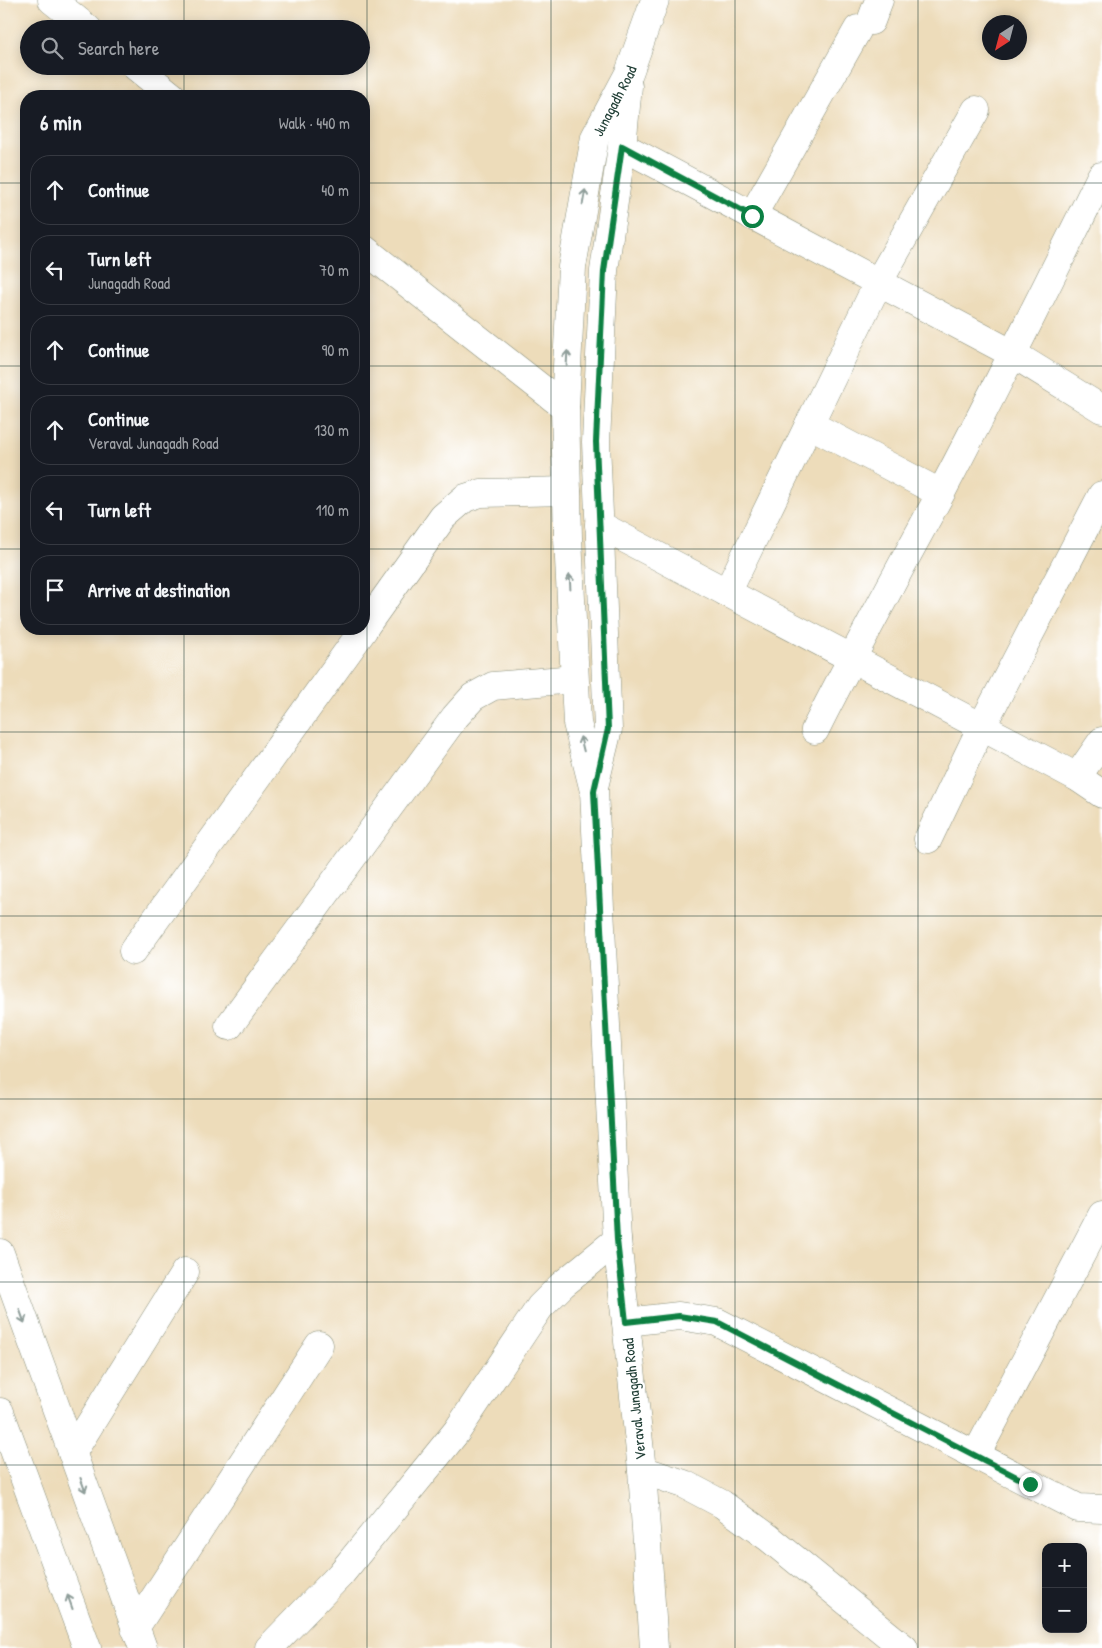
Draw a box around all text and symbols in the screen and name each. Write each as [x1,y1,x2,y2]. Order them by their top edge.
north arrow [982,15,1027,60]
search box [20,20,370,75]
icon: search [38,34,66,62]
text: Search here [78,35,159,61]
street label: Junagadh Road [587,63,641,140]
text: 6 min [40,108,82,137]
text: Walk · 440 m [279,112,350,134]
icon: ahead [41,176,69,204]
text: Continue [88,177,149,203]
text: 40 m [321,179,349,201]
one-way arrow [580,189,590,205]
route start [741,205,764,228]
text: Turn left [88,246,151,272]
icon: left [41,256,69,284]
text: 70 m [319,259,349,281]
text: Junagadh Road [88,272,170,294]
icon: ahead [41,336,69,364]
text: Continue [88,337,149,363]
text: 90 m [321,339,349,361]
one-way arrow [563,351,572,367]
text: Continue [88,406,149,432]
icon: ahead [41,416,69,444]
text: 130 m [314,419,349,441]
text: Veraval Junagadh Road [88,432,218,454]
icon: left [41,496,69,524]
text: Turn left [88,497,151,523]
text: 110 m [316,499,349,521]
one-way arrow [565,574,574,590]
icon: arrive [41,576,69,604]
text: Arrive at destination [88,577,230,603]
one-way arrow [577,736,586,752]
one-way arrow [18,1307,27,1323]
street label: Veraval Junagadh Road [617,1337,651,1461]
route end [1019,1473,1042,1496]
one-way arrow [79,1477,88,1492]
map controls [1042,1543,1087,1633]
button: + [1042,1543,1087,1588]
button: − [1042,1588,1087,1633]
one-way arrow [65,1595,74,1610]

